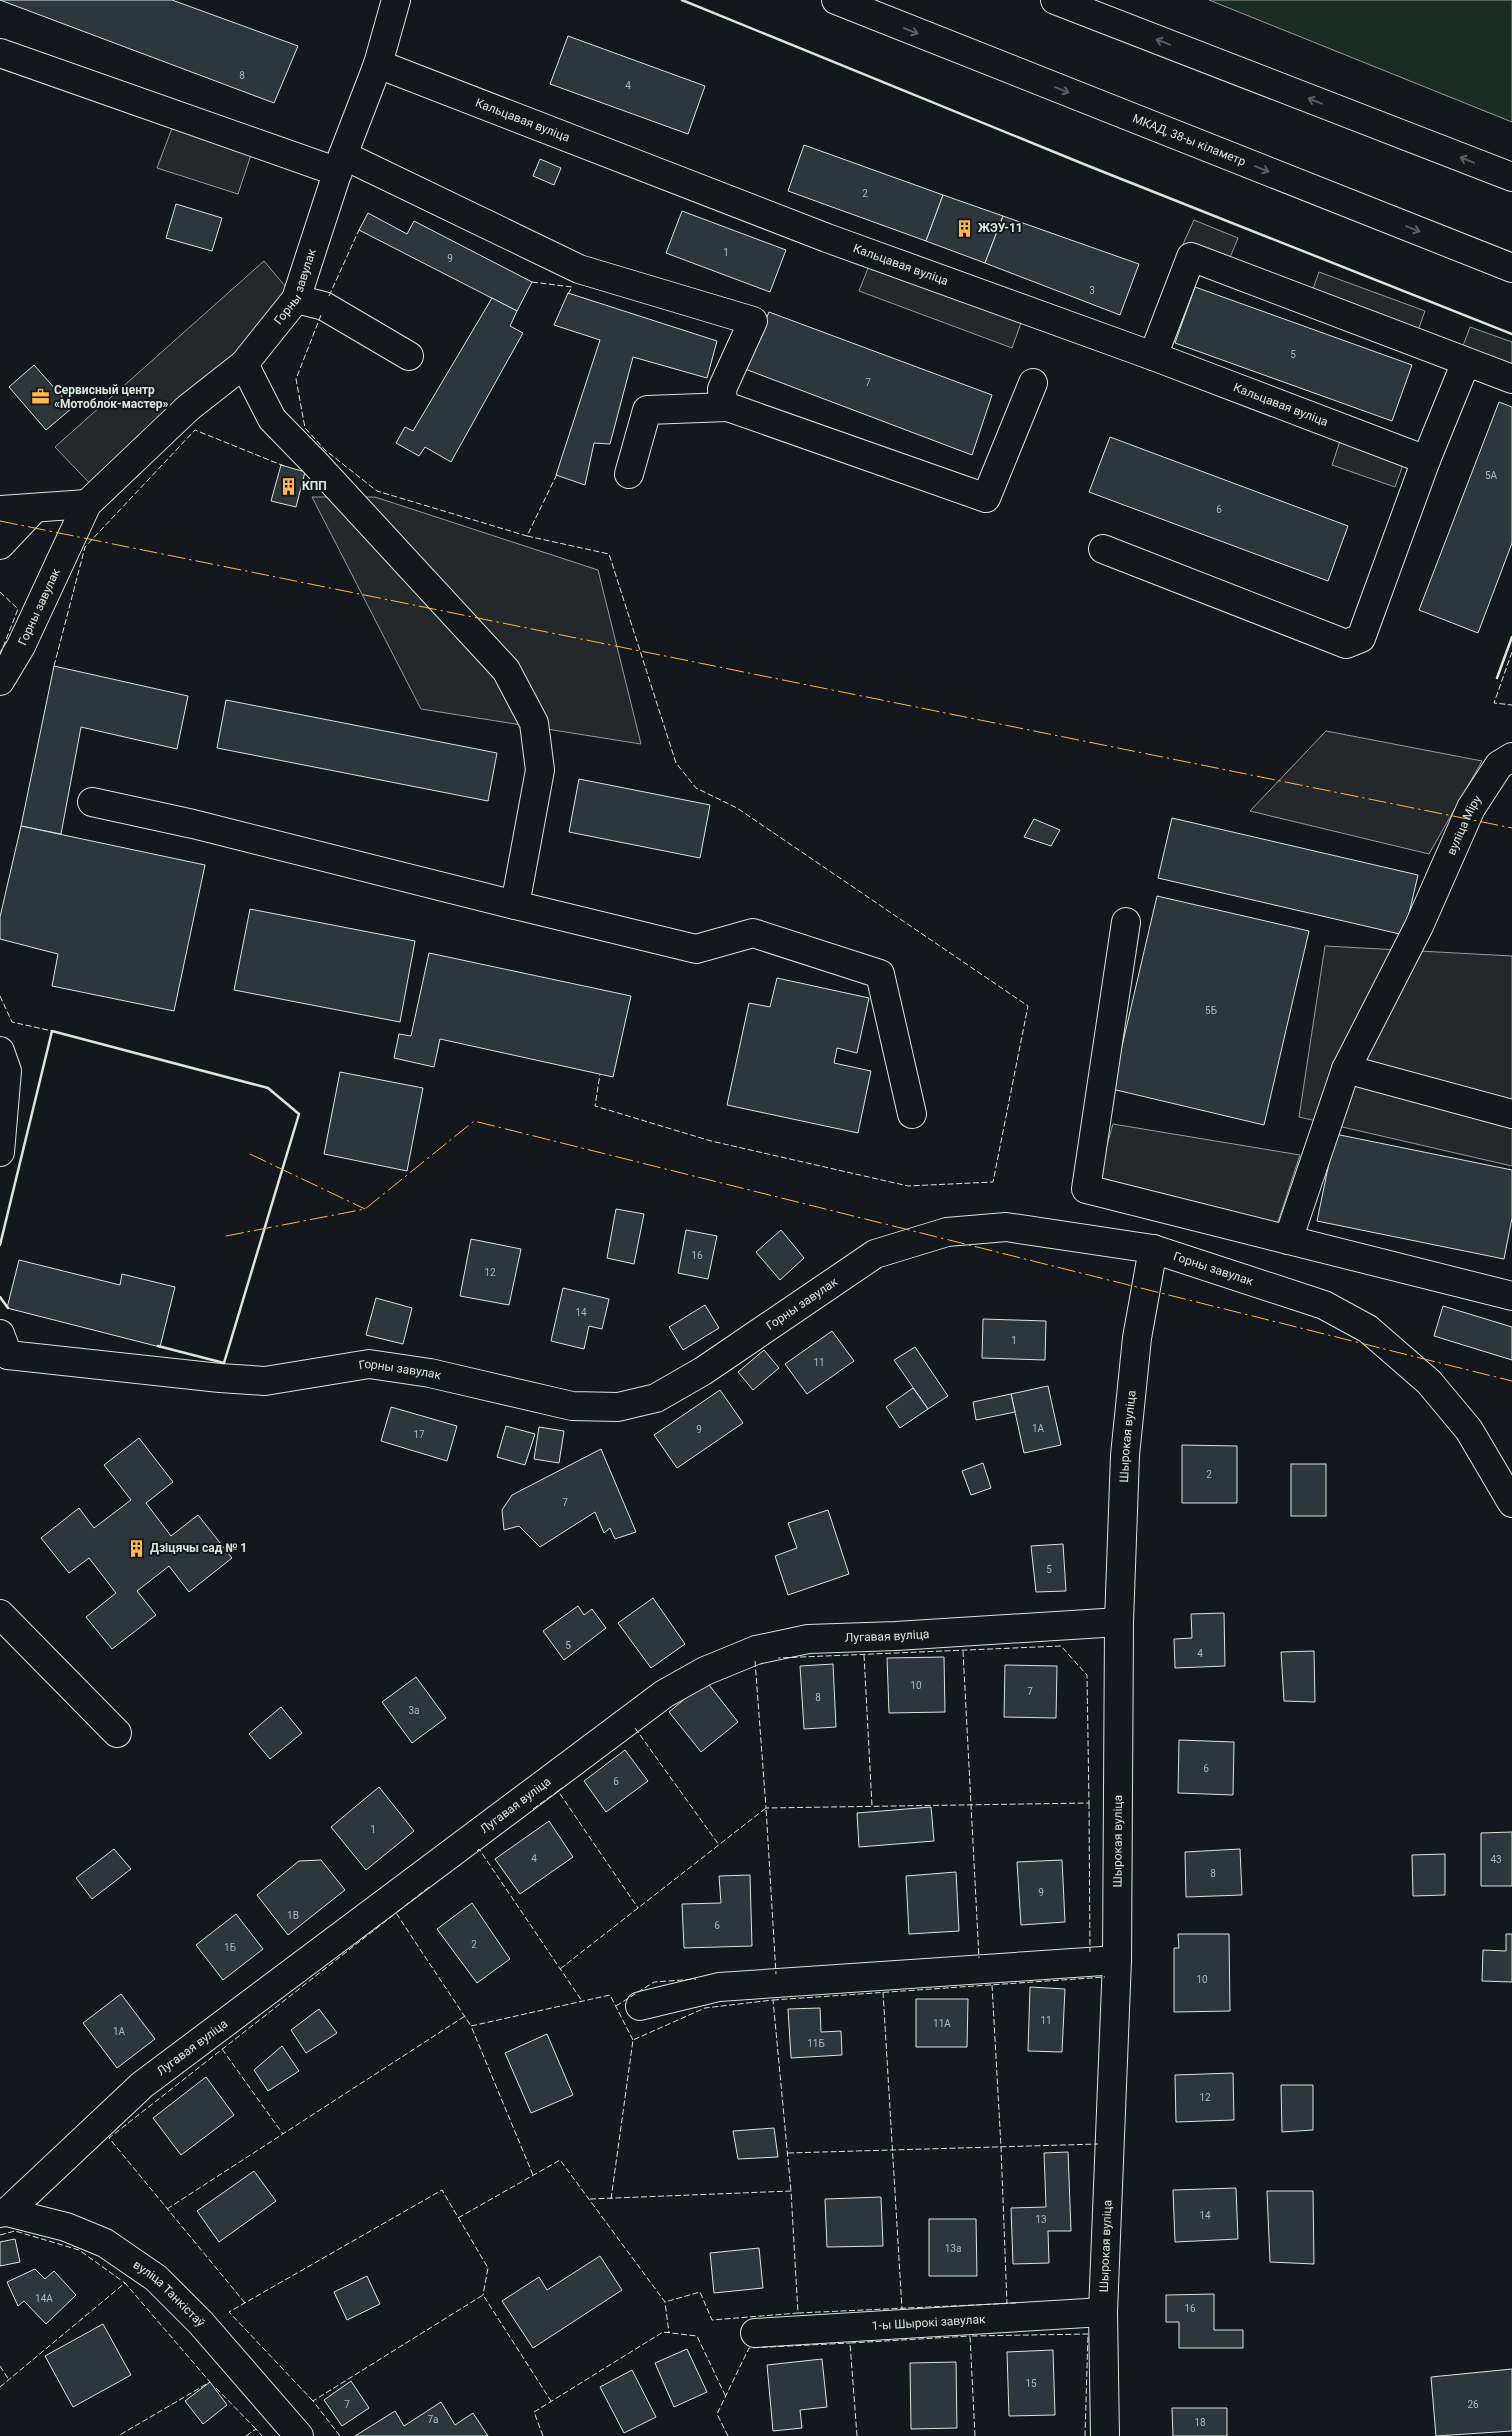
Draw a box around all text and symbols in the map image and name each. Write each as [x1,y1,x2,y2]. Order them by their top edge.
one-way arrow [903,26,918,36]
one-way arrow [1156,37,1171,46]
house number: 8 [239,70,245,81]
house number: 4 [625,80,631,91]
one-way arrow [1054,86,1069,95]
street label: Кальцавая вуліца [473,95,572,145]
one-way arrow [1308,96,1323,105]
street label: МКАД, 38-ы кіламетр [1131,111,1248,169]
one-way arrow [1459,155,1475,164]
one-way arrow [1254,165,1269,174]
house number: 2 [862,188,868,199]
building icon: ЖЭУ-11 [954,218,974,238]
place label: ЖЭУ-11 [978,221,1023,235]
one-way arrow [1405,224,1420,234]
street label: Кальцавая вуліца [851,241,950,288]
street label: Горны завулак [271,247,319,327]
house number: 1 [723,247,729,258]
house number: 9 [447,253,453,264]
house number: 3 [1089,285,1095,296]
house number: 5 [1290,349,1296,360]
house number: 7 [865,377,871,388]
street label: Кальцавая вуліца [1232,380,1330,429]
place label: Сервисный центр «Мотоблок-мастер» [54,383,168,411]
office icon: Сервисный центр «Мотоблок-мастер» [30,387,50,407]
house number: 5А [1485,470,1498,481]
building icon: КПП [278,476,298,496]
place label: КПП [302,479,327,493]
house number: 6 [1216,504,1222,515]
street label: Горны завулак [15,566,63,648]
street label: вуліца Міру [1444,792,1485,857]
house number: 5Б [1205,1005,1217,1016]
street label: Горны завулак [1172,1249,1255,1288]
house number: 16 [691,1250,703,1261]
house number: 12 [484,1267,496,1278]
street label: Горны завулак [764,1274,841,1333]
house number: 14 [575,1307,587,1318]
house number: 1 [1011,1335,1017,1346]
street label: Горны завулак [358,1357,443,1382]
house number: 11 [813,1357,825,1368]
street label: Шырокая вуліца [1117,1390,1139,1483]
house number: 1А [1032,1423,1045,1434]
house number: 9 [696,1424,702,1435]
house number: 17 [413,1429,425,1440]
house number: 2 [1206,1469,1212,1480]
house number: 7 [562,1497,568,1508]
building icon: Дзіцячы сад № 1 [126,1538,146,1558]
place label: Дзіцячы сад № 1 [150,1541,247,1555]
house number: 5 [1046,1564,1052,1575]
street label: Лугавая вуліца [845,1627,930,1645]
house number: 5 [565,1640,571,1651]
house number: 4 [1197,1648,1203,1659]
house number: 10 [910,1680,922,1691]
house number: 7 [1027,1686,1033,1697]
house number: 8 [815,1692,821,1703]
house number: 3а [408,1705,420,1716]
house number: 6 [1203,1763,1209,1774]
street label: Лугавая вуліца [477,1774,554,1836]
house number: 6 [613,1776,619,1787]
street label: Шырокая вуліца [1110,1795,1125,1888]
house number: 1 [370,1824,376,1835]
house number: 4 [531,1853,537,1864]
house number: 43 [1490,1854,1502,1865]
house number: 8 [1210,1868,1216,1879]
house number: 9 [1038,1887,1044,1898]
house number: 1В [287,1910,299,1921]
house number: 6 [714,1920,720,1931]
house number: 2 [471,1939,477,1950]
house number: 1Б [224,1942,236,1953]
house number: 10 [1196,1974,1208,1985]
house number: 11 [1040,2015,1052,2026]
street label: Лугавая вуліца [154,2017,230,2078]
house number: 11А [933,2018,951,2029]
house number: 1А [113,2026,126,2037]
house number: 11Б [807,2038,825,2049]
house number: 12 [1199,2092,1211,2103]
street label: Шырокая вуліца [1097,2200,1114,2293]
house number: 14 [1199,2210,1211,2221]
house number: 13 [1035,2214,1047,2225]
house number: 13а [945,2243,961,2254]
street label: вуліца Танкістаў [131,2258,208,2330]
house number: 14А [35,2293,53,2304]
house number: 16 [1184,2303,1196,2314]
street label: 1-ы Шырокі завулак [871,2312,986,2333]
house number: 15 [1025,2378,1037,2389]
house number: 7 [344,2399,350,2410]
house number: 26 [1467,2399,1479,2410]
house number: 7а [427,2414,439,2425]
house number: 18 [1194,2417,1206,2428]

